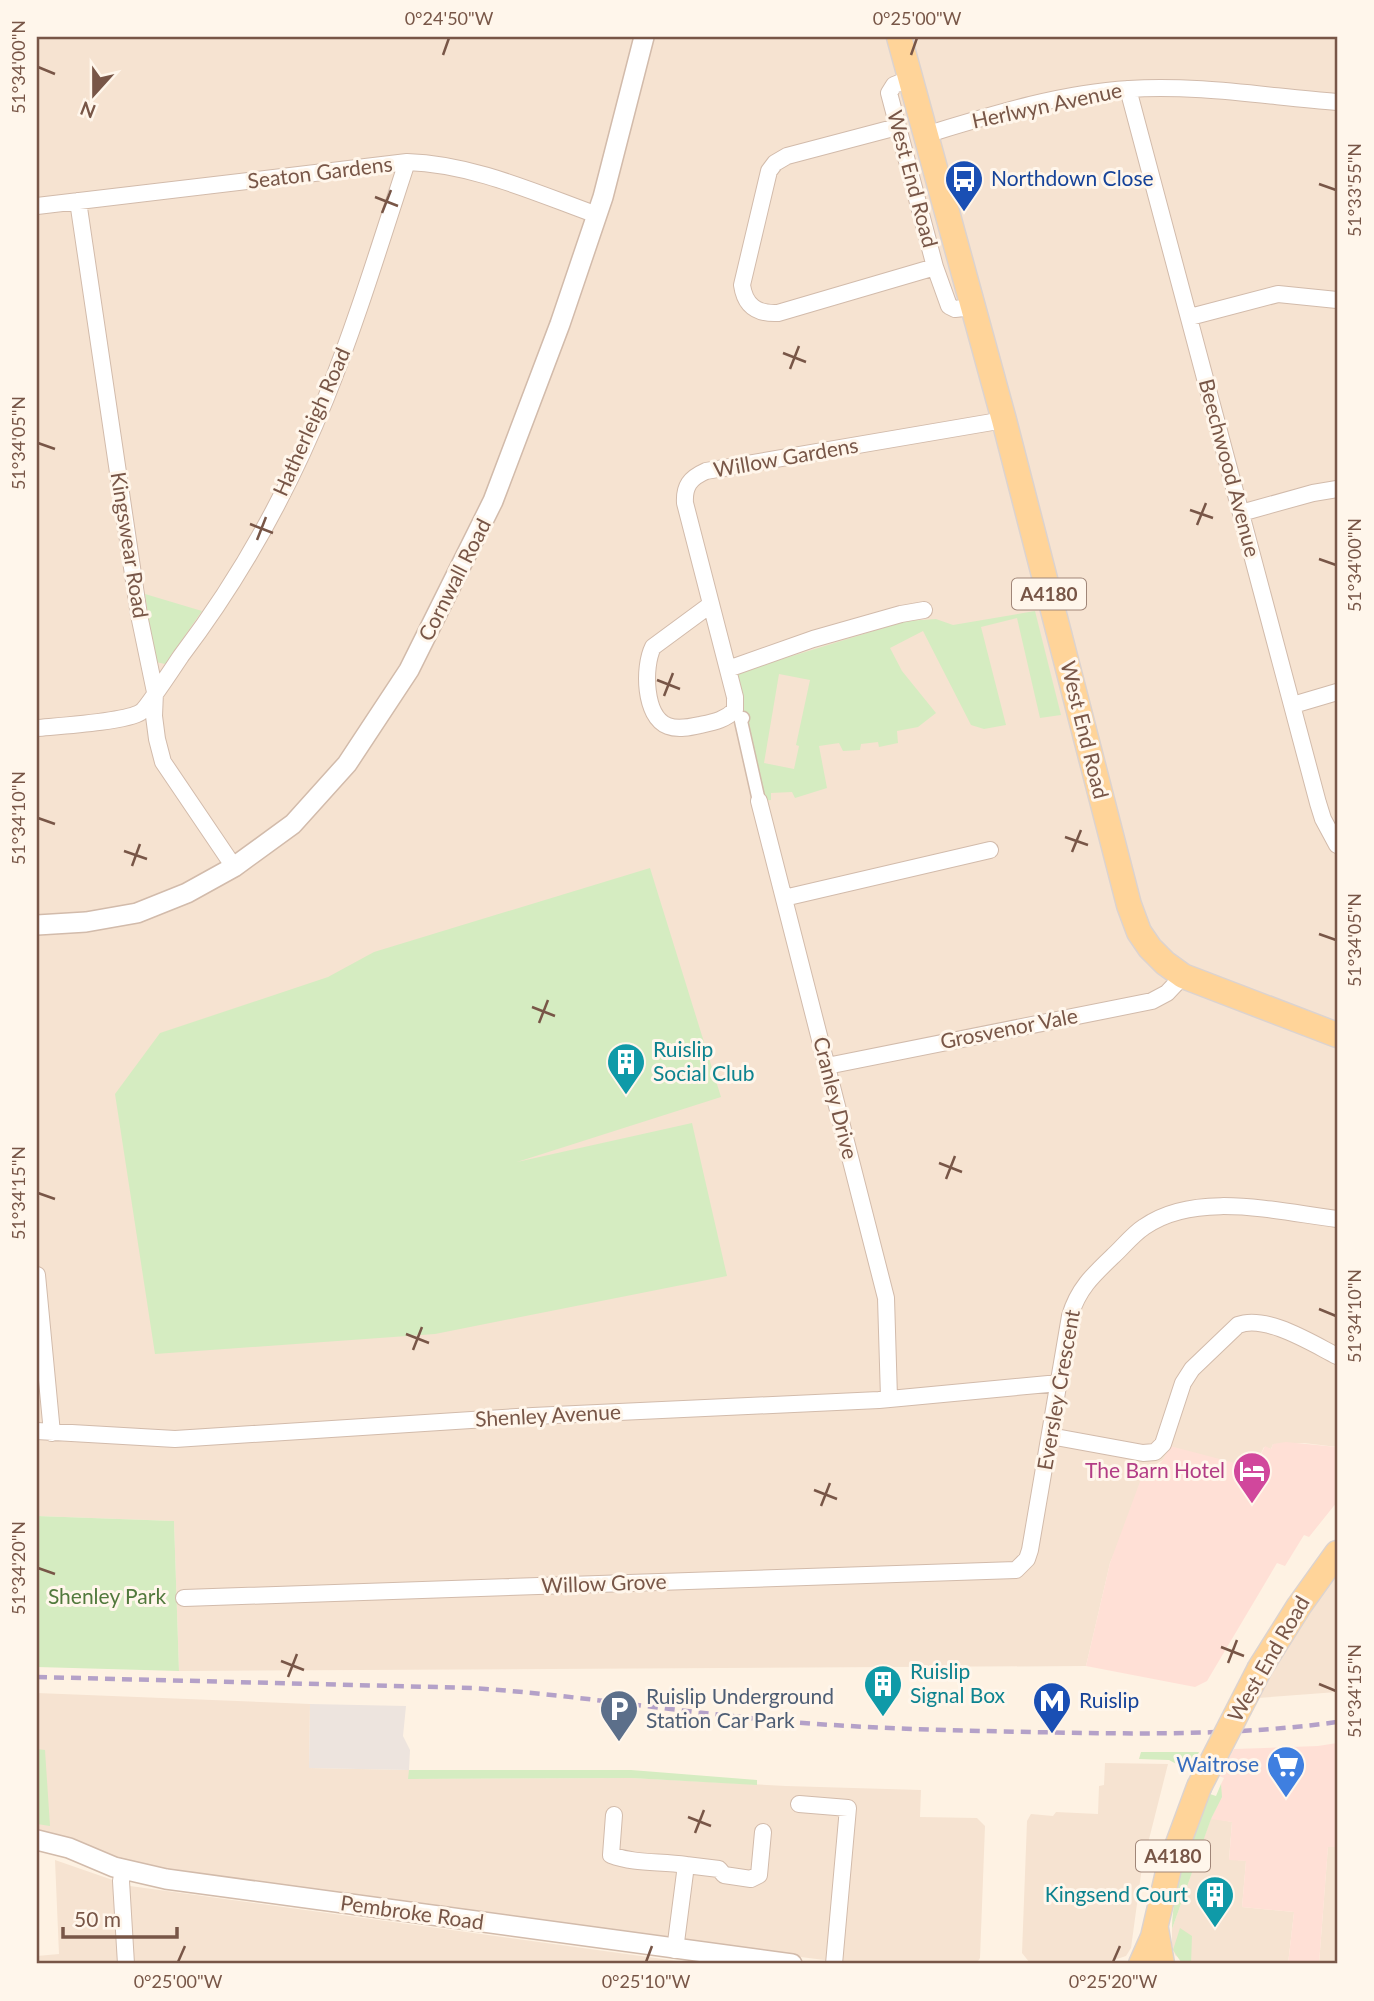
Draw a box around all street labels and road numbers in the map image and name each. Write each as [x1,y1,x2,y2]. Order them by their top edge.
street label: Herlwyn Avenue [969,76,1124,133]
street label: West End Road [883,107,944,250]
street label: Seaton Gardens [246,150,394,193]
street label: Hatherleigh Road [267,343,355,499]
street label: Beechwood Avenue [1195,376,1266,559]
street label: Willow Gardens [711,431,860,482]
street label: Kingswear Road [107,470,154,620]
street label: Cornwall Road [412,514,495,645]
road number: A4180 [1012,579,1086,610]
street label: West End Road [1056,658,1115,801]
street label: Grosvenor Vale [938,1002,1080,1053]
street label: Cranley Drive [809,1034,864,1161]
street label: Eversley Crescent [1031,1307,1084,1472]
street label: Shenley Avenue [474,1398,621,1431]
street label: Willow Grove [541,1568,667,1597]
street label: West End Road [1222,1591,1314,1726]
road number: A4180 [1136,1840,1210,1872]
street label: Pembroke Road [339,1889,485,1934]

